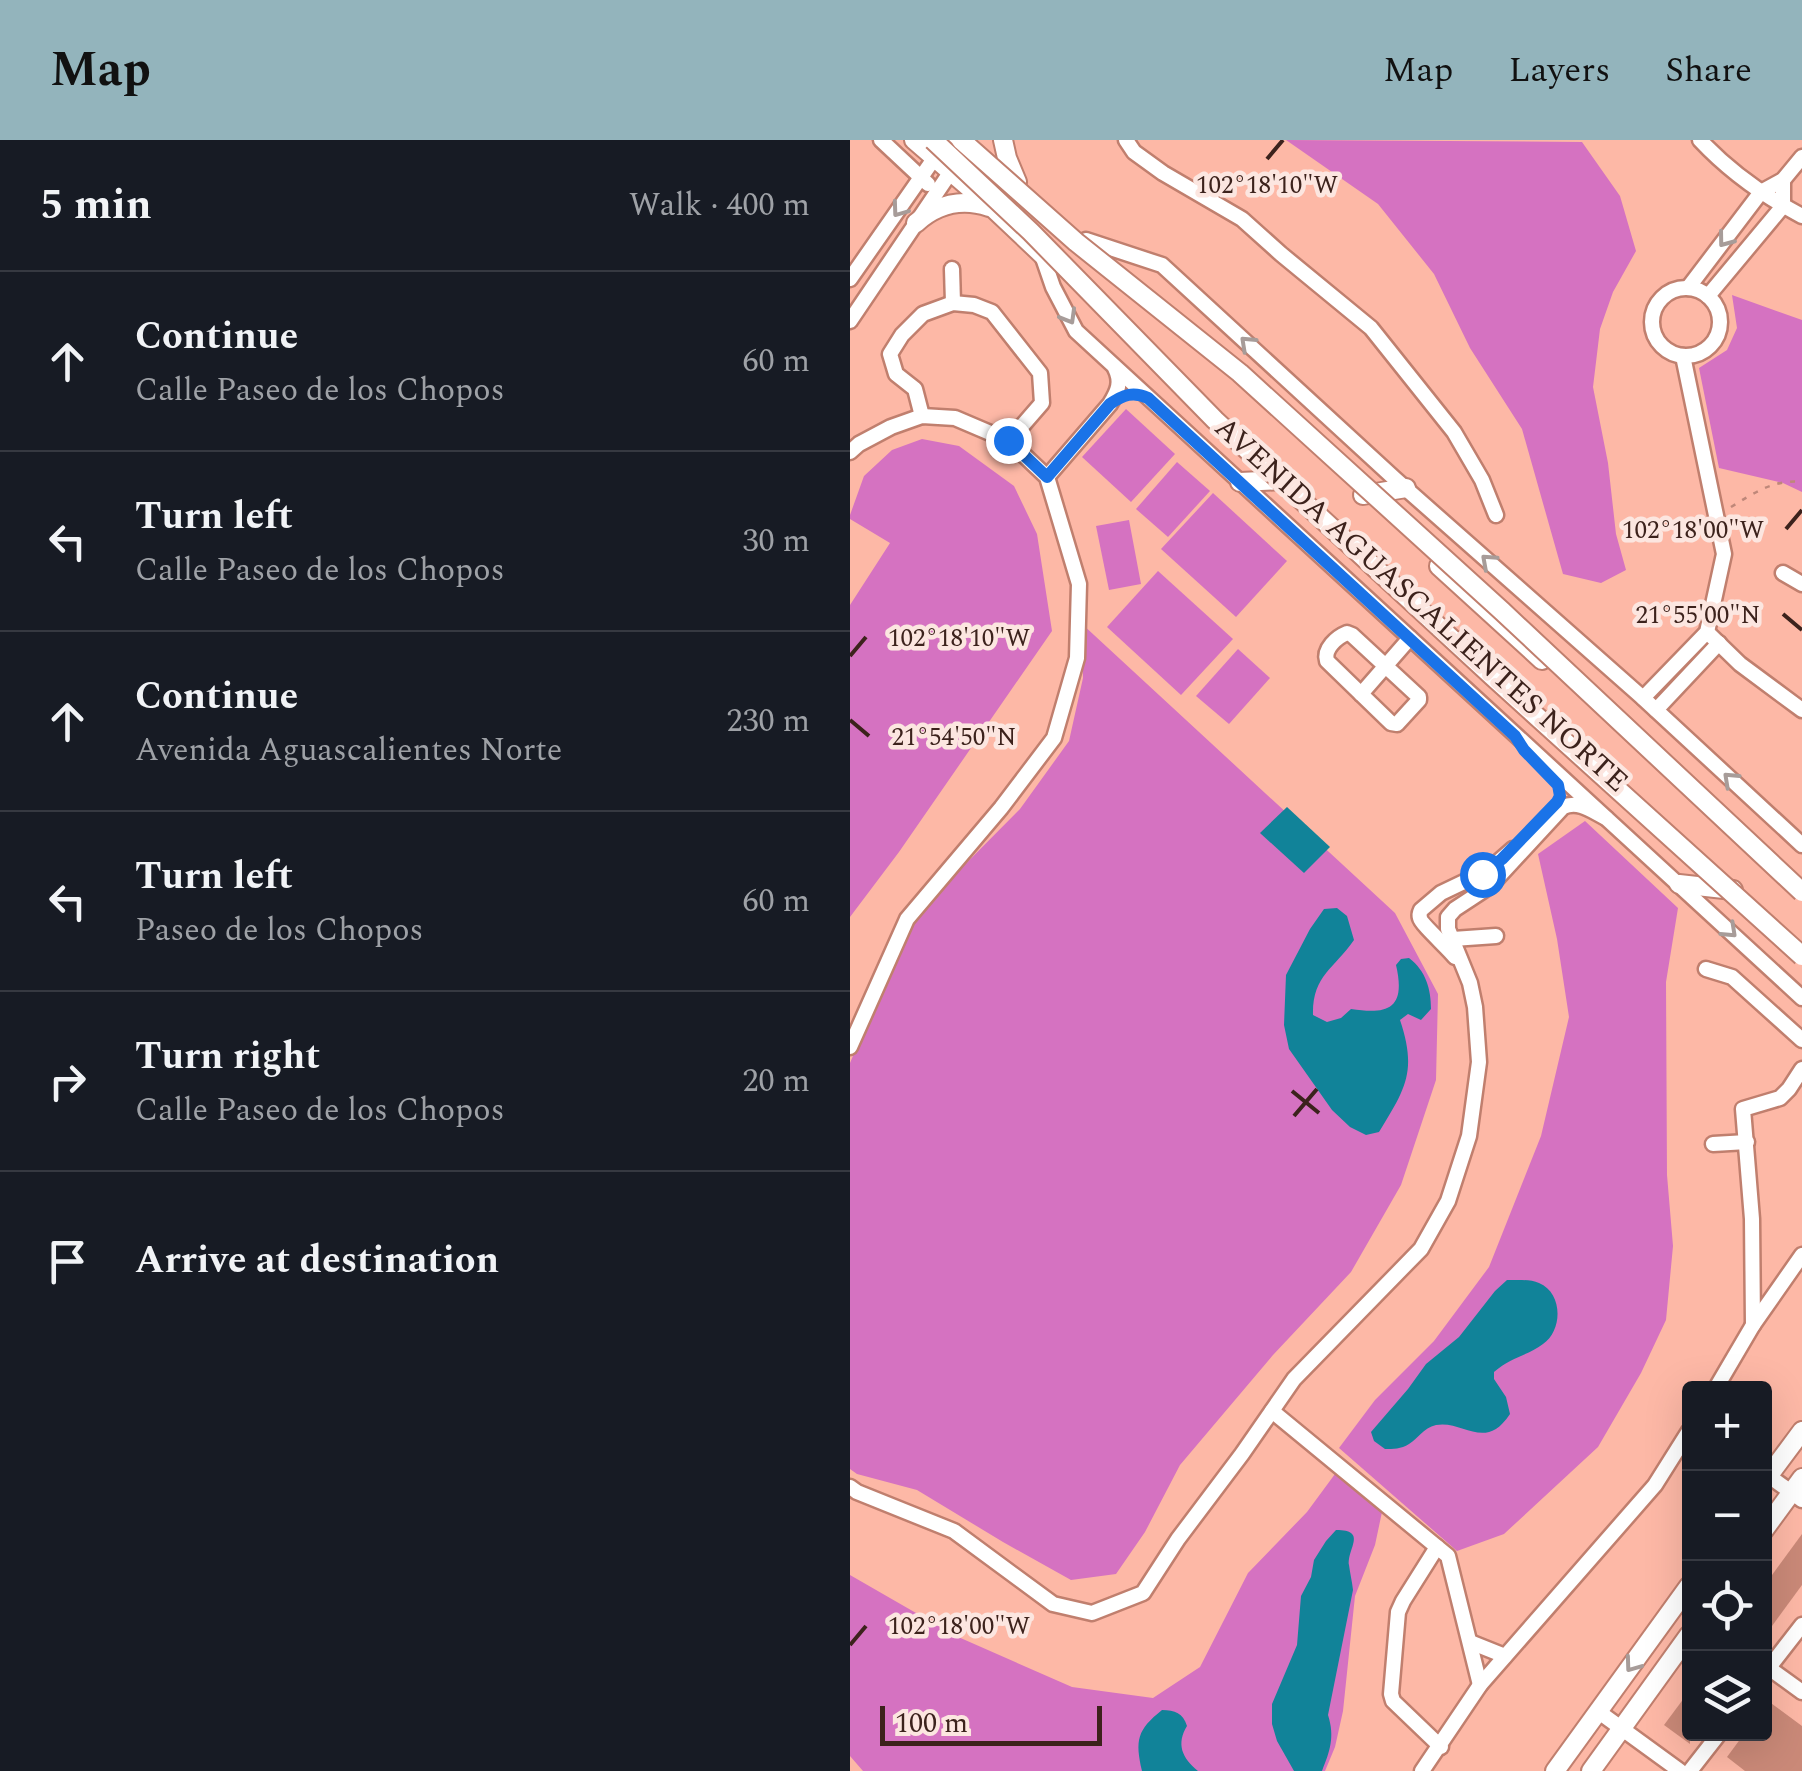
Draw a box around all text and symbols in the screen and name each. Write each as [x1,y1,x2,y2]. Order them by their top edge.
text: Map [50,34,151,107]
text: Map [1383,44,1453,97]
text: Layers [1508,44,1610,97]
text: Share [1665,44,1752,97]
text: 102°18'10"W [1196,167,1338,205]
text: 5 min [40,174,152,237]
text: Walk · 400 m [629,181,810,230]
one-way arrow [894,199,911,217]
one-way arrow [1719,229,1736,247]
one-way arrow [1057,307,1076,325]
text: Continue [135,308,298,366]
icon: ahead [40,334,95,389]
text: 60 m [742,337,810,386]
one-way arrow [1241,337,1259,355]
text: Calle Paseo de los Chopos [135,366,504,415]
street label: AVENIDA AGUASCALIENTES NORTE [1204,406,1639,804]
route end [986,418,1032,464]
text: Turn left [135,488,293,546]
text: 102°18'00"W [1622,512,1764,550]
icon: left [40,514,95,569]
text: 30 m [742,517,810,566]
text: Calle Paseo de los Chopos [135,546,504,595]
one-way arrow [1482,555,1500,573]
text: 21°55'00"N [1636,597,1760,635]
text: 102°18'10"W [888,620,1030,658]
text: Continue [135,668,298,726]
icon: ahead [40,694,95,749]
text: 230 m [726,697,810,746]
text: 21°54'50"N [892,719,1016,757]
text: Avenida Aguascalientes Norte [135,726,562,775]
one-way arrow [1723,772,1742,790]
text: Turn left [135,848,293,906]
route start [1460,852,1506,898]
icon: left [40,874,95,929]
text: 60 m [742,877,810,926]
text: Paseo de los Chopos [135,906,423,955]
one-way arrow [1718,919,1737,937]
text: Turn right [135,1028,320,1086]
icon: right [40,1054,95,1109]
text: 20 m [742,1057,810,1106]
text: Calle Paseo de los Chopos [135,1086,504,1135]
text: Arrive at destination [135,1232,499,1290]
icon: arrive [40,1234,95,1289]
map controls [1682,1381,1772,1741]
button: + [1682,1381,1772,1471]
button: − [1682,1471,1772,1561]
button: locate [1682,1561,1772,1651]
text: 102°18'00"W [888,1608,1030,1646]
button: layers [1682,1651,1772,1741]
one-way arrow [1627,1654,1644,1672]
scale bar [880,1701,1102,1746]
text: 100 m [895,1702,968,1745]

